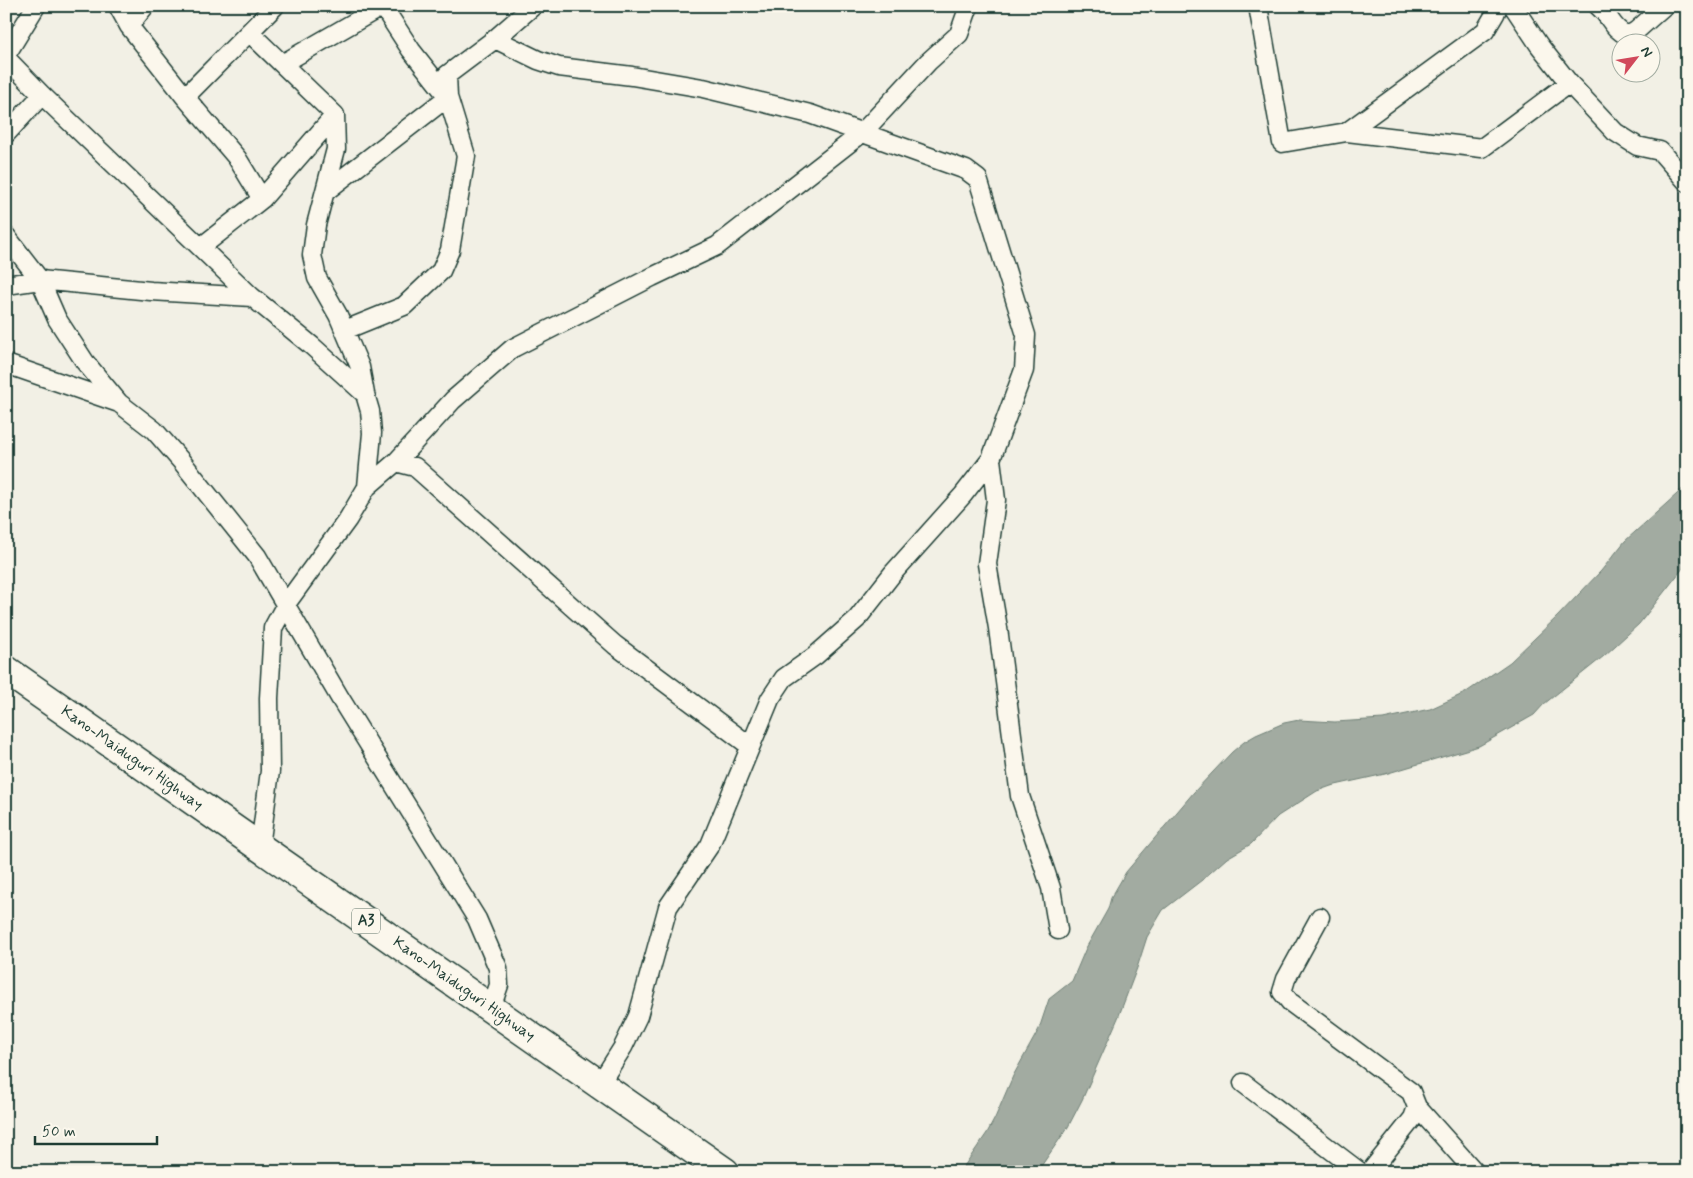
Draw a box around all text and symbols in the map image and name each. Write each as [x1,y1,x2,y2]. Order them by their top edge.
north arrow [1610,32,1660,82]
text: N [1636,43,1656,60]
street label: Kano-Maiduguri Highway [56,701,207,816]
road number: A3 [352,908,380,934]
street label: Kano-Maiduguri Highway [388,932,539,1047]
scale bar [35,1113,158,1145]
text: 50 m [42,1122,76,1142]

